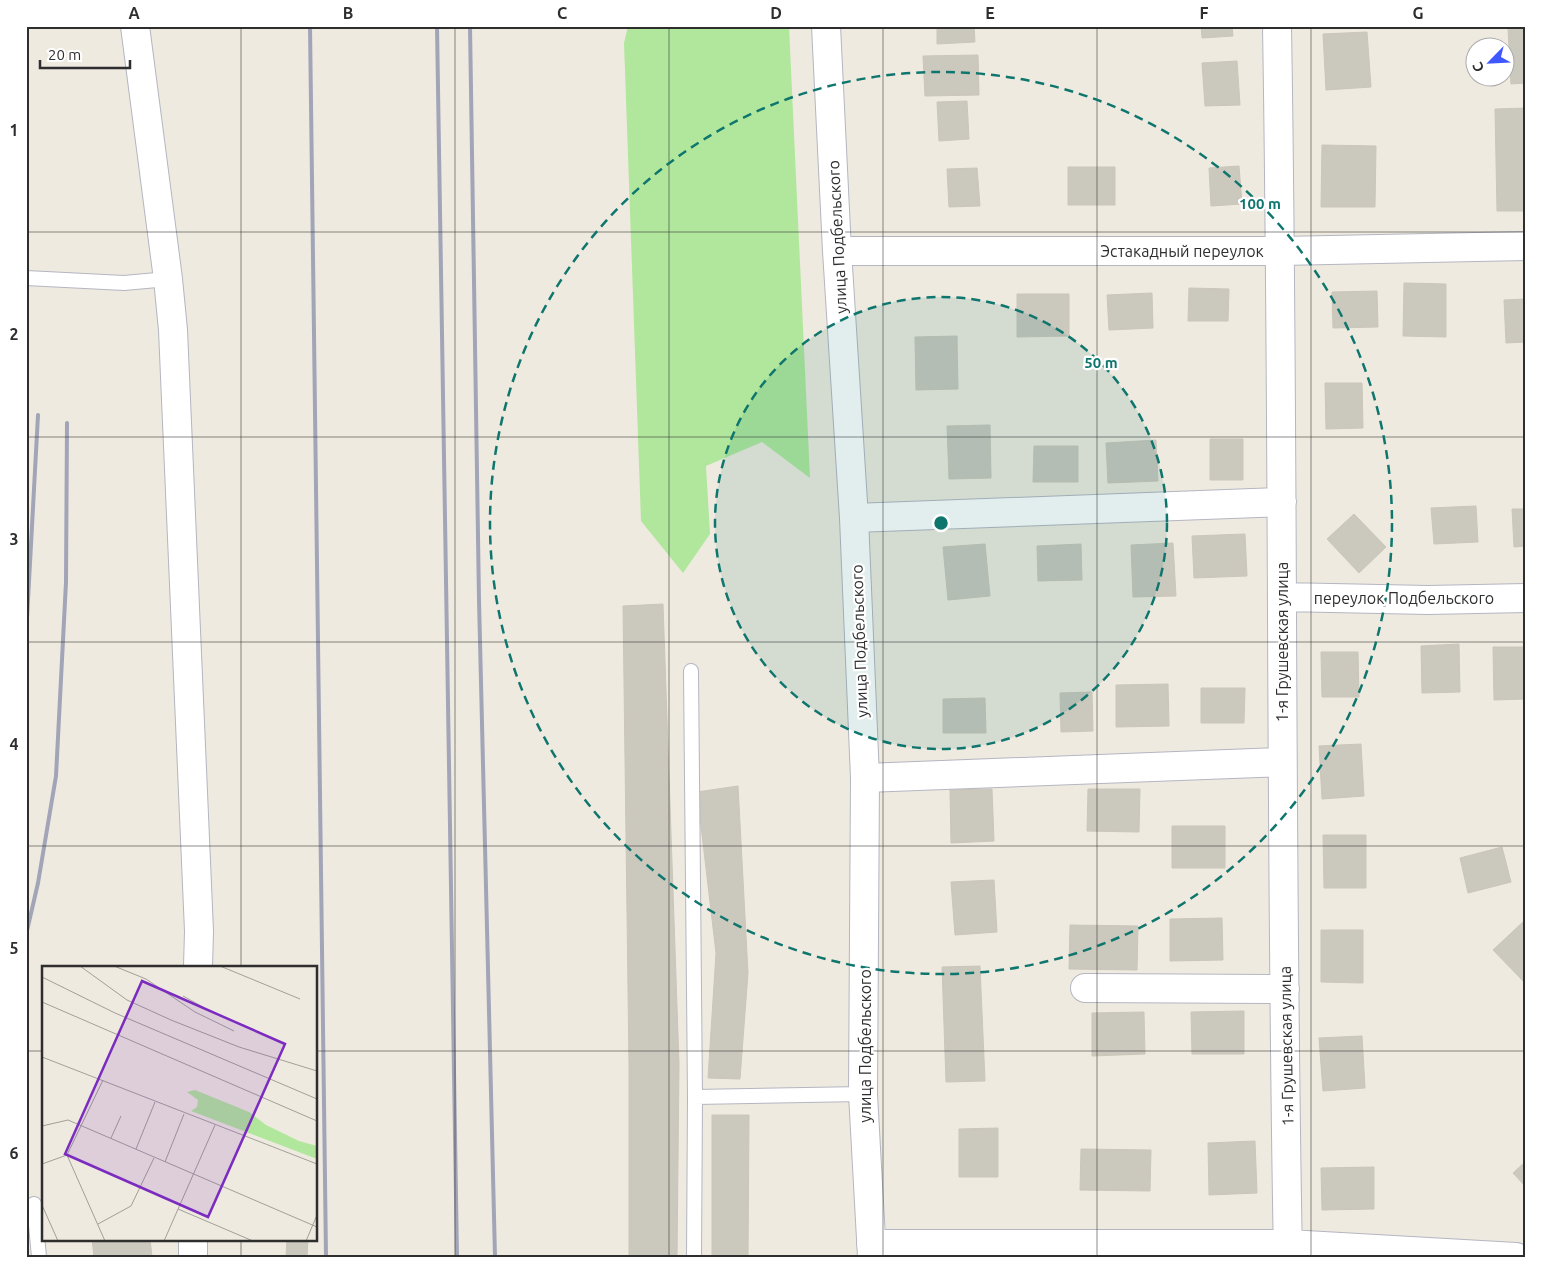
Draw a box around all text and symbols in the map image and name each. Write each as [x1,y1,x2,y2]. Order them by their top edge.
text: A [128,4,140,22]
text: B [343,4,353,22]
text: C [557,4,567,22]
text: D [770,4,782,22]
text: E [985,4,995,22]
text: F [1200,4,1209,22]
text: G [1412,4,1424,22]
scale bar [40,38,130,70]
north arrow [1464,38,1514,88]
text: 20 m [48,46,81,63]
text: С [1469,60,1487,75]
text: 1 [9,121,19,139]
street label: улица Подбельского [824,160,850,314]
text: 100 m [1239,195,1281,212]
street label: Эстакадный переулок [1100,242,1264,260]
text: 2 [9,325,19,343]
text: 50 m [1084,354,1118,371]
centre of rings [932,514,950,532]
text: 3 [9,530,19,548]
street label: 1-я Грушевская улица [1273,562,1291,722]
street label: улица Подбельского [847,564,871,718]
street label: переулок Подбельского [1314,589,1494,607]
text: 4 [9,735,19,753]
text: 5 [9,939,19,957]
inset map [42,966,318,1240]
street label: 1-я Грушевская улица [1276,966,1296,1126]
street label: улица Подбельского [856,969,874,1123]
text: 6 [9,1144,19,1162]

